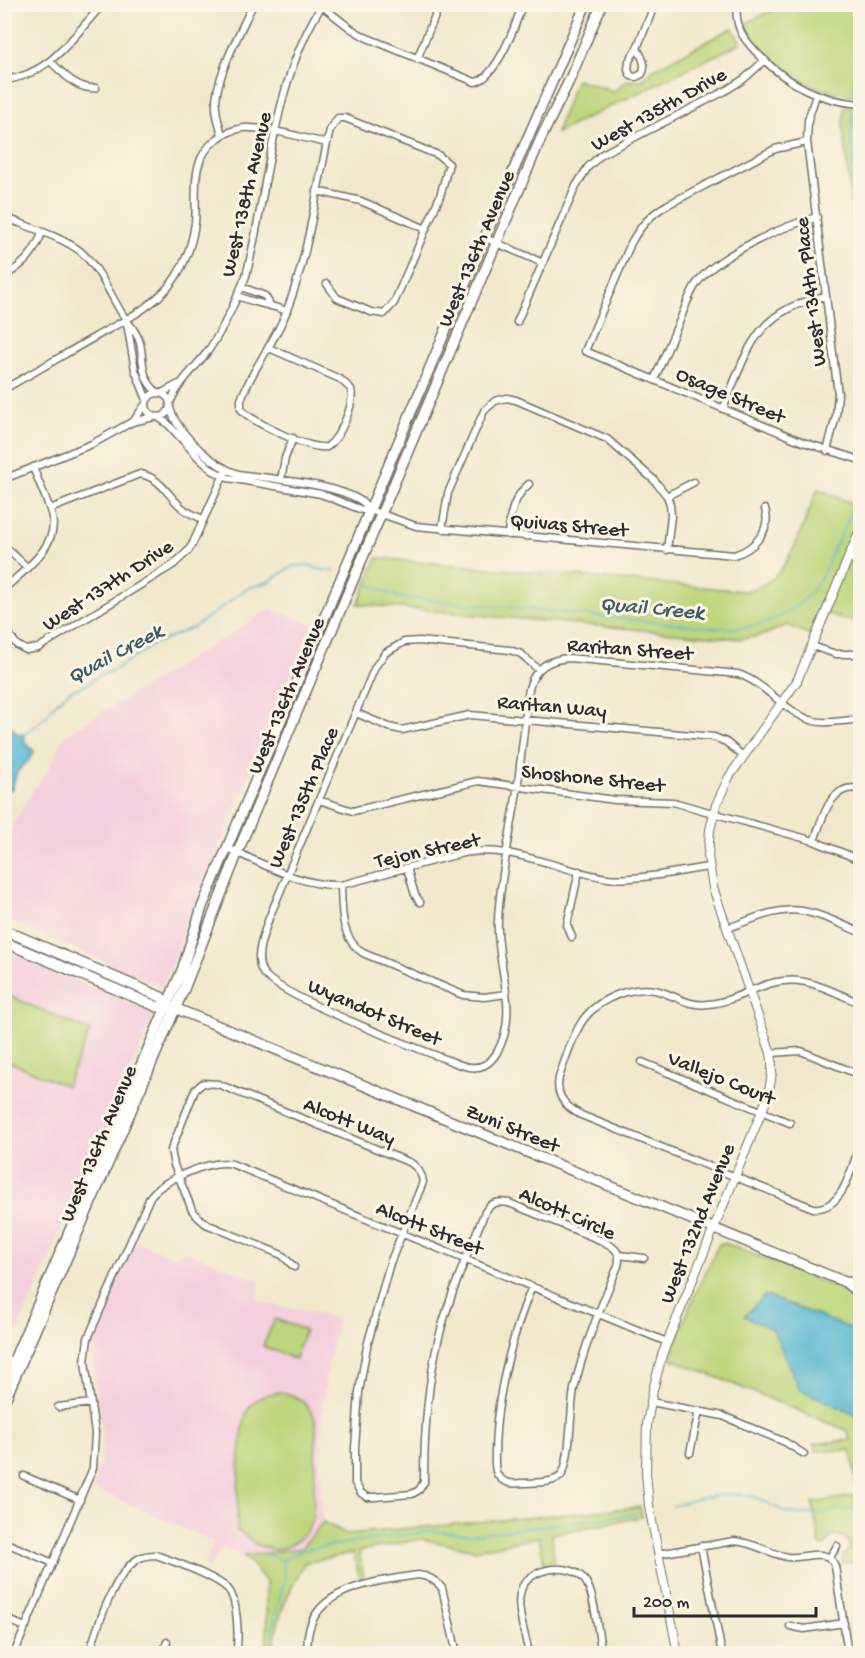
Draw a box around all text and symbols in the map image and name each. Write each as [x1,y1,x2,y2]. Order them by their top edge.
street label: West 135th Drive [588,63,733,159]
street label: West 138th Avenue [217,109,280,280]
street label: West 136th Avenue [434,166,523,332]
street label: West 134th Place [791,214,834,368]
street label: Osage Street [671,363,790,432]
street label: Quivas Street [509,510,631,545]
street label: West 137th Drive [39,535,180,639]
water label: Quail Creek [599,592,707,628]
street label: West 136th Avenue [244,613,333,779]
water label: Quail Creek [64,619,170,692]
street label: Raritan Street [566,635,696,669]
street label: Raritan Way [496,691,607,726]
street label: West 135th Place [264,723,347,873]
street label: Shoshone Street [520,761,668,801]
street label: Tejon Street [372,829,485,876]
street label: Wyandot Street [303,975,446,1055]
street label: Vallejo Court [662,1047,780,1114]
street label: West 136th Avenue [56,1061,145,1227]
street label: Alcott Way [299,1093,398,1153]
street label: Zuni Street [461,1100,564,1161]
street label: West 132nd Avenue [656,1140,743,1308]
street label: Alcott Circle [514,1183,620,1248]
street label: Alcott Street [372,1197,488,1264]
scale bar [634,1580,816,1618]
text: 200 m [643,1593,690,1614]

